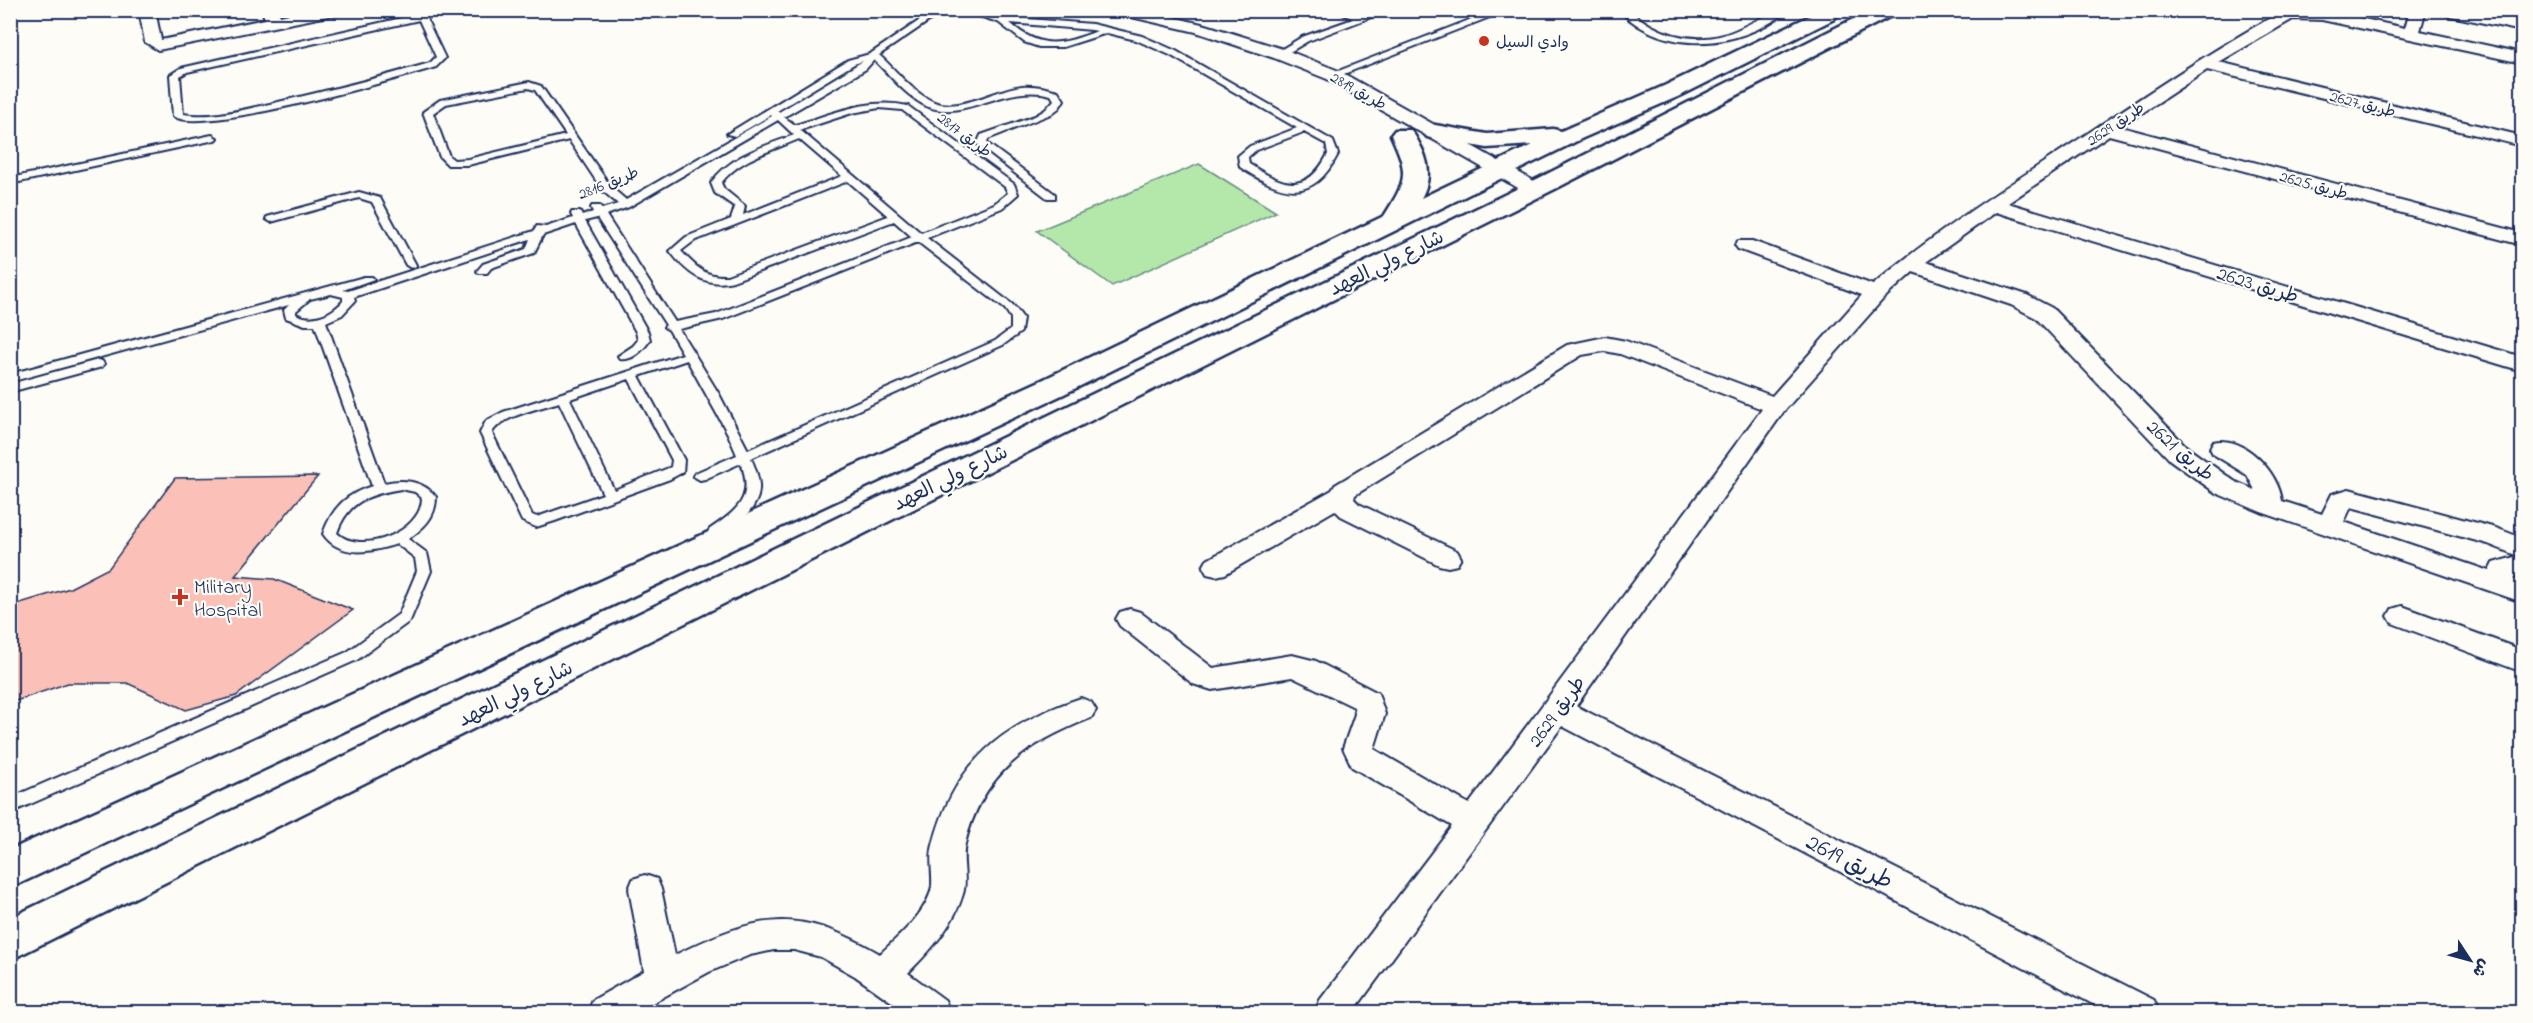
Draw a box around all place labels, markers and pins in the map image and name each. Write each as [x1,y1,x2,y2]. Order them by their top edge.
place label: وادي السيل [1496,31,1569,55]
marker: وادي السيل [1477,34,1491,48]
place label: Military Hospital [194,574,262,626]
marker: Military Hospital [171,588,189,606]

